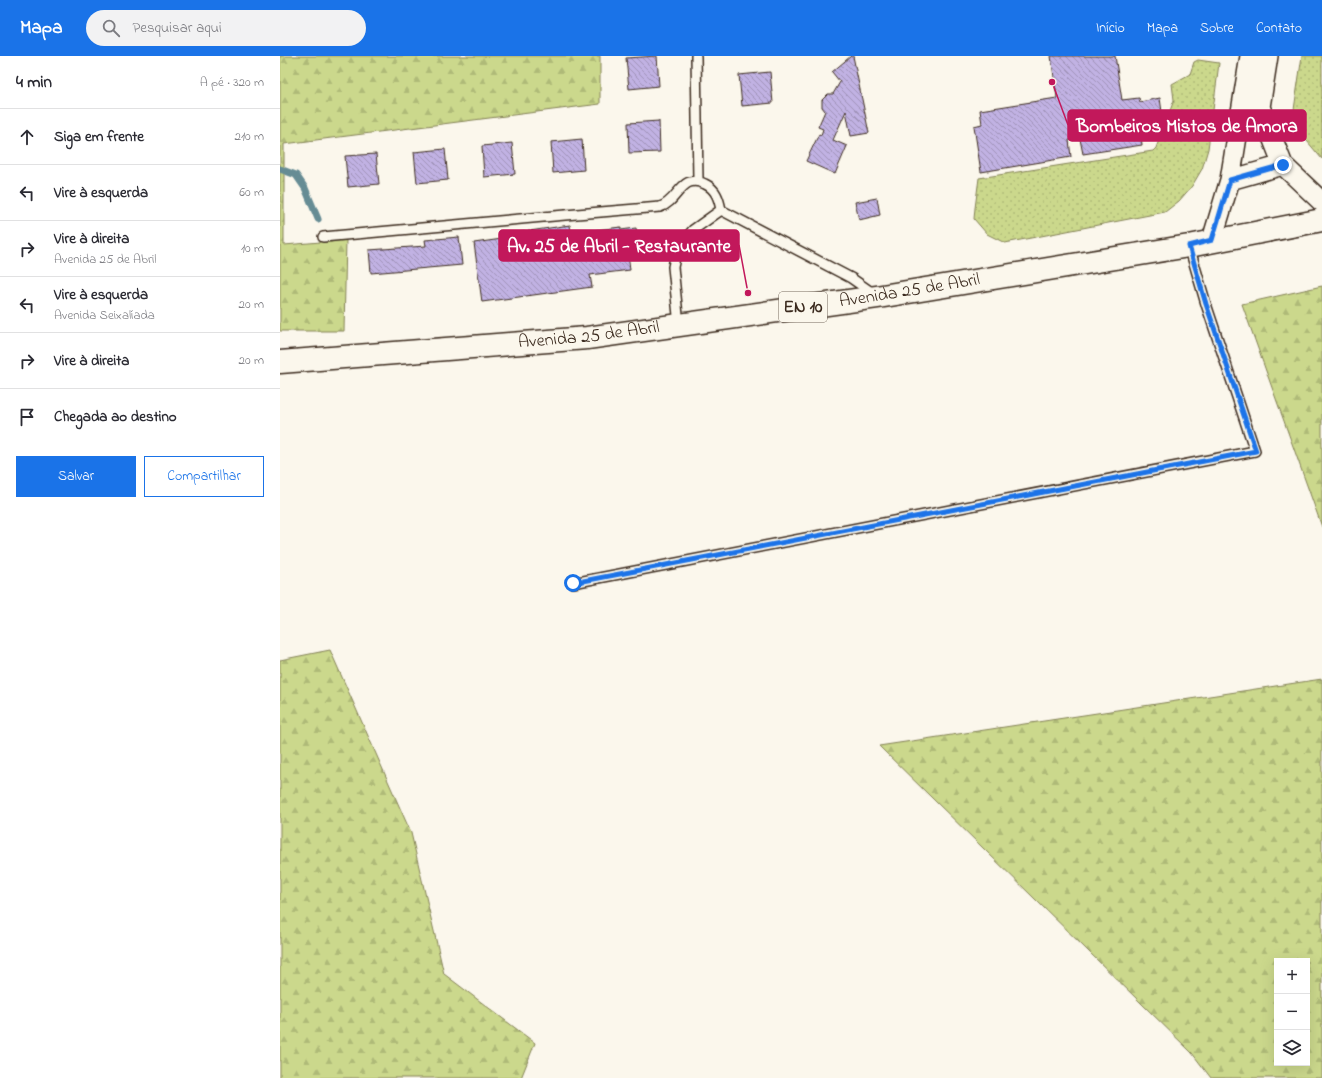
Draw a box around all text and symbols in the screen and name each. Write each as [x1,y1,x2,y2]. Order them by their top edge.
search box [86,10,366,46]
text: Mapa [20,15,62,42]
icon: search [100,17,122,39]
text: Pesquisar aqui [132,17,222,39]
text: Início [1096,18,1125,39]
text: Mapa [1147,18,1178,39]
text: Sobre [1200,18,1234,39]
text: Contato [1256,18,1302,39]
text: 4 min [16,70,52,95]
text: A pé · 320 m [200,73,264,92]
callout: Bombeiros Mistos de Amora [1068,110,1306,141]
text: Bombeiros Mistos de Amora [1075,114,1298,141]
icon: ahead [16,126,38,148]
text: Siga em frente [54,126,144,148]
text: 210 m [234,127,264,146]
route end [1274,156,1292,174]
icon: left [16,182,38,204]
text: Vire à esquerda [54,182,148,204]
text: 60 m [239,183,264,202]
text: Vire à direita [54,228,129,250]
callout: Av. 25 de Abril - Restaurante [499,230,739,261]
text: Av. 25 de Abril - Restaurante [507,234,732,261]
icon: right [16,238,38,260]
text: 10 m [241,239,264,258]
text: Avenida 25 de Abril [54,250,157,269]
street label: Avenida 25 de Abril [838,267,982,315]
text: Vire à esquerda [54,284,148,306]
road number: EN 10 [779,292,827,322]
icon: left [16,294,38,316]
text: 20 m [239,295,264,314]
text: Avenida Seixalíada [54,306,155,325]
street label: Avenida 25 de Abril [517,315,661,356]
icon: right [16,350,38,372]
text: Vire à direita [54,350,129,372]
text: 20 m [239,351,264,370]
icon: arrive [16,406,38,428]
text: Chegada ao destino [54,406,177,428]
button: Salvar [16,456,136,497]
button: Compartilhar [144,456,264,497]
route start [564,574,582,592]
map controls [1274,958,1310,1066]
button: + [1274,958,1310,994]
button: − [1274,994,1310,1030]
button: layers [1274,1030,1310,1066]

